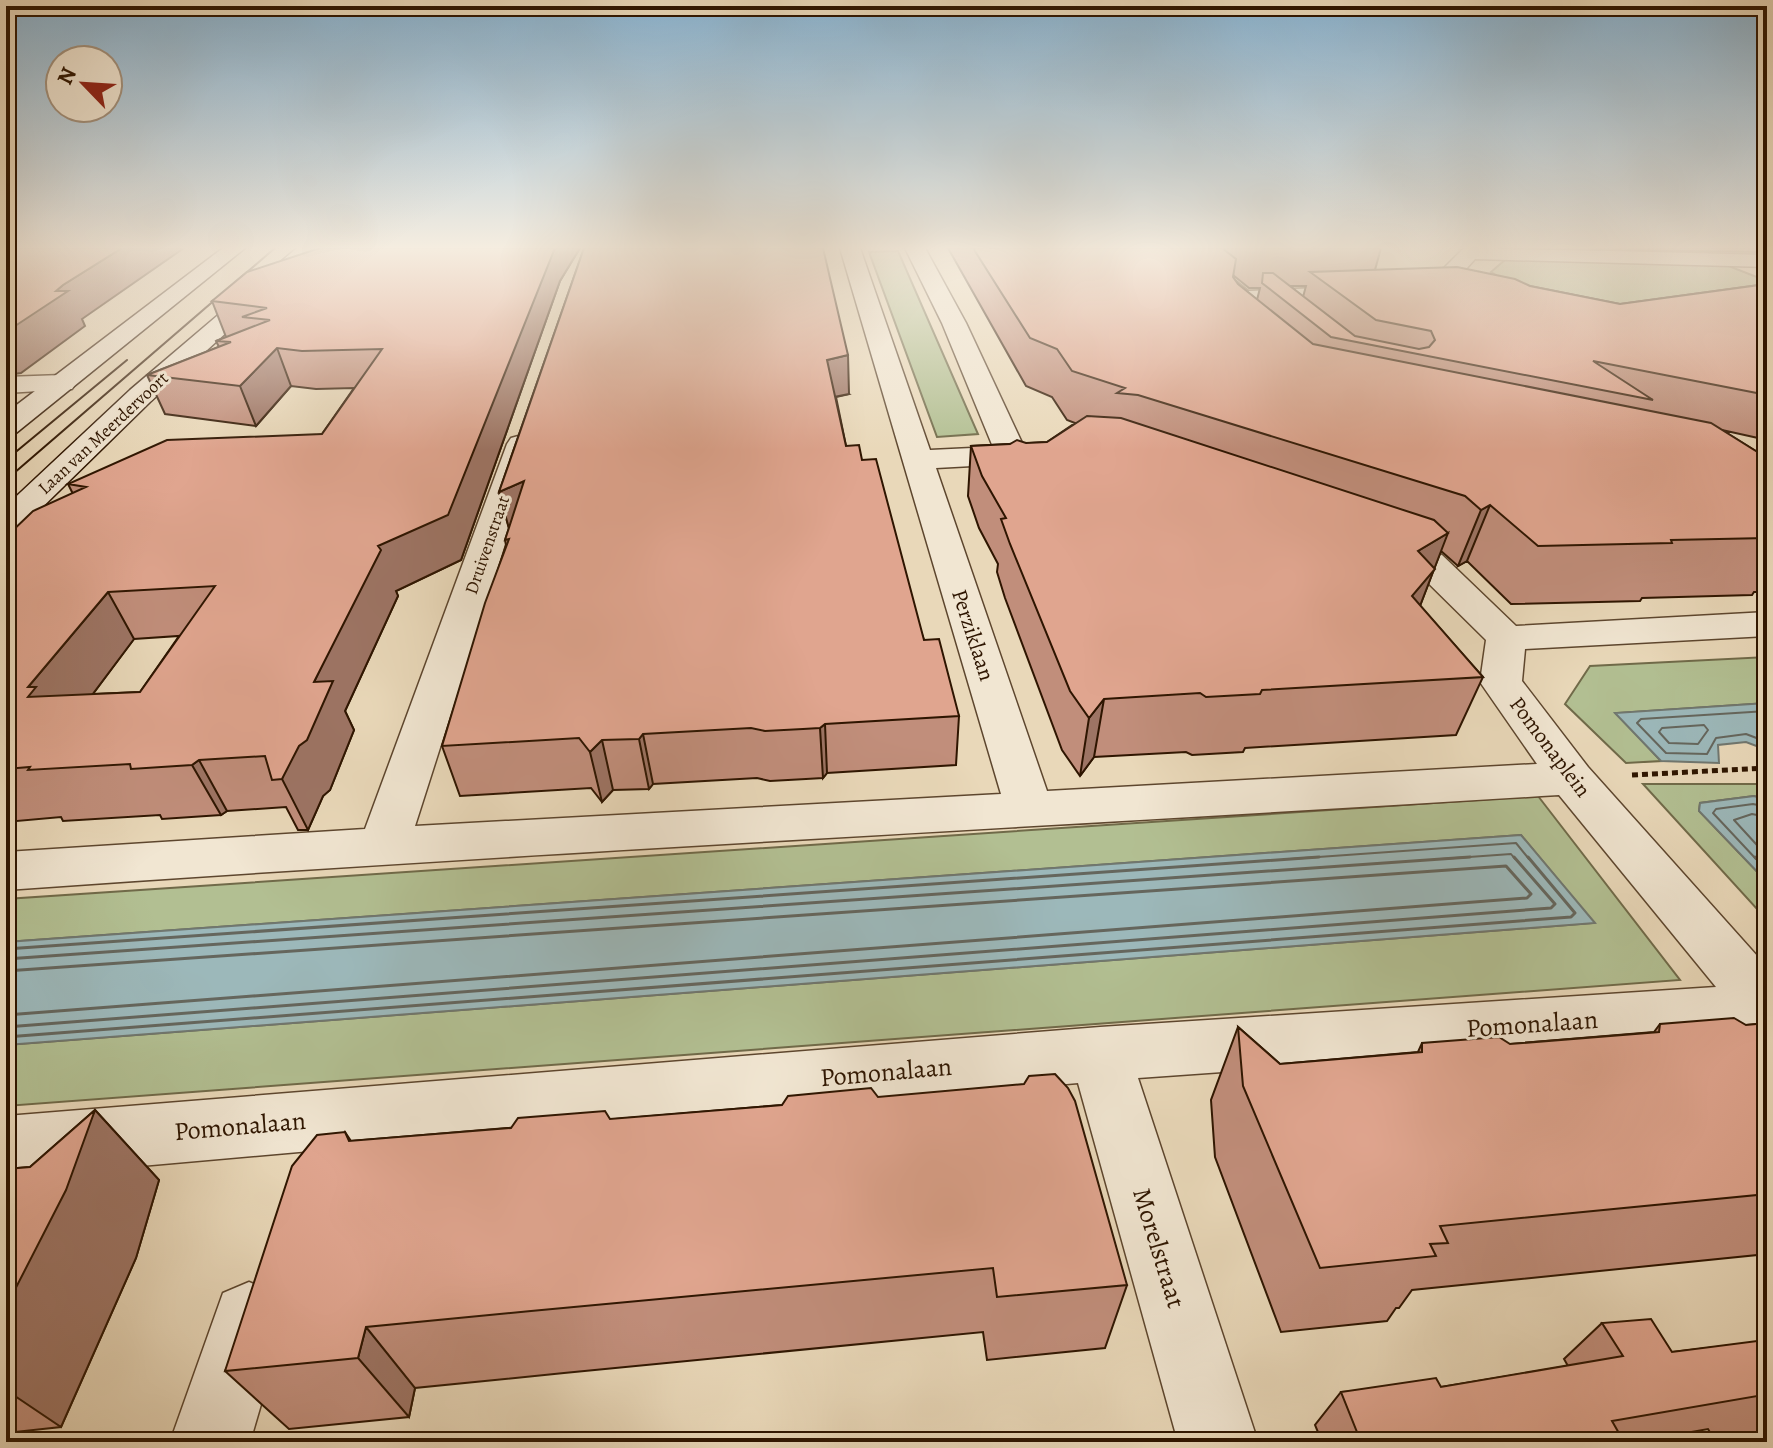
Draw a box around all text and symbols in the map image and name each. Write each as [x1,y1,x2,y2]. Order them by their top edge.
north arrow [44,44,124,124]
text: N [50,62,84,90]
street label: Laan van Meerdervoort [33,366,173,500]
street label: Druivenstraat [459,493,515,597]
street label: Perziklaan [944,585,1002,685]
street label: Pomonaplein [1502,691,1598,803]
street label: Pomonalaan [1465,1002,1599,1046]
street label: Pomonalaan [819,1049,953,1095]
street label: Pomonalaan [173,1103,307,1149]
street label: Morelstraat [1124,1184,1194,1313]

